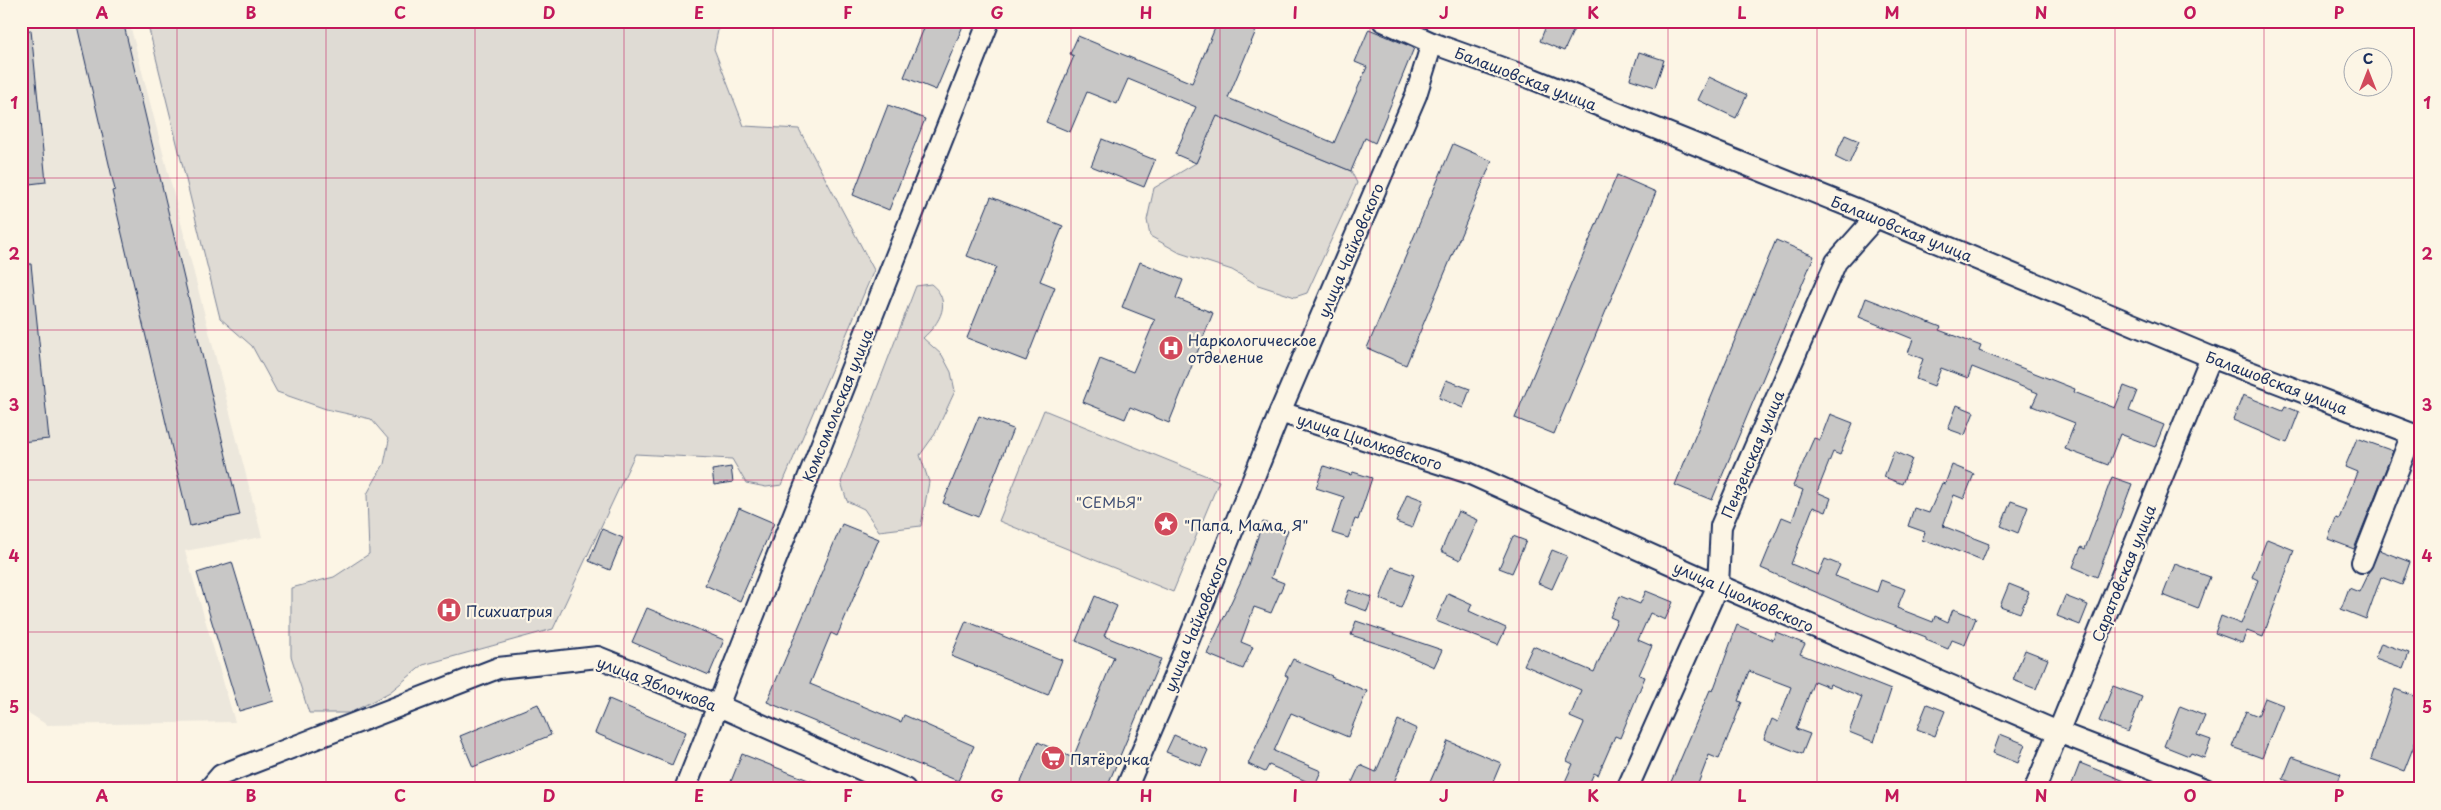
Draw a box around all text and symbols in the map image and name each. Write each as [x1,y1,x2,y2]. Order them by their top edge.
text: A [96,0,109,24]
text: B [246,0,257,24]
text: C [394,0,406,24]
text: D [543,0,555,24]
text: E [694,0,704,24]
text: F [843,0,853,24]
text: G [990,0,1004,24]
text: H [1140,0,1152,24]
text: I [1292,0,1298,24]
text: J [1439,0,1449,24]
text: K [1587,0,1599,24]
text: L [1737,0,1747,24]
text: M [1884,0,1900,24]
text: N [2035,0,2047,24]
text: O [2184,0,2197,24]
text: P [2334,0,2345,24]
street label: Балашовская улица [1452,40,1601,116]
north arrow [2344,48,2394,98]
text: С [2363,48,2373,69]
text: 1 [10,90,18,114]
text: 1 [2423,90,2431,114]
street label: улица Чайковского [1311,179,1389,321]
street label: Балашовская улица [1828,189,1977,267]
text: 2 [8,241,20,265]
text: 2 [2421,241,2433,265]
street label: Комсомольская улица [796,324,878,485]
place label: Наркологическое отделение [1188,328,1317,368]
hospital icon: Наркологическое отделение [1158,335,1184,361]
street label: Балашовская улица [2203,344,2352,420]
street label: Пензенская улица [1715,386,1790,521]
text: 3 [9,392,19,416]
text: 3 [2422,392,2432,416]
street label: улица Циолковского [1294,407,1446,475]
park label: "СЕМЬЯ" [1076,490,1142,513]
street label: Саратовская улица [2085,500,2161,645]
place icon: "Папа, Мама, Я" [1153,511,1179,537]
place label: "Папа, Мама, Я" [1184,513,1309,536]
text: 4 [9,543,20,567]
text: 4 [2422,543,2433,567]
street label: улица Чайковского [1157,553,1233,695]
street label: улица Циолковского [1670,555,1818,637]
hospital icon: Психиатрия [436,597,462,623]
place label: Психиатрия [466,599,553,622]
street label: улица Яблочкова [594,650,721,717]
text: 5 [9,694,19,718]
text: 5 [2422,694,2432,718]
supermarket icon: Пятёрочка [1040,745,1066,771]
place label: Пятёрочка [1070,747,1150,770]
text: A [96,783,109,807]
text: B [246,783,257,807]
text: C [394,783,406,807]
text: D [543,783,555,807]
text: E [694,783,704,807]
text: F [843,783,853,807]
text: G [990,783,1004,807]
text: H [1140,783,1152,807]
text: I [1292,783,1298,807]
text: J [1439,783,1449,807]
text: K [1587,783,1599,807]
text: L [1737,783,1747,807]
text: M [1884,783,1900,807]
text: N [2035,783,2047,807]
text: O [2184,783,2197,807]
text: P [2334,783,2345,807]

